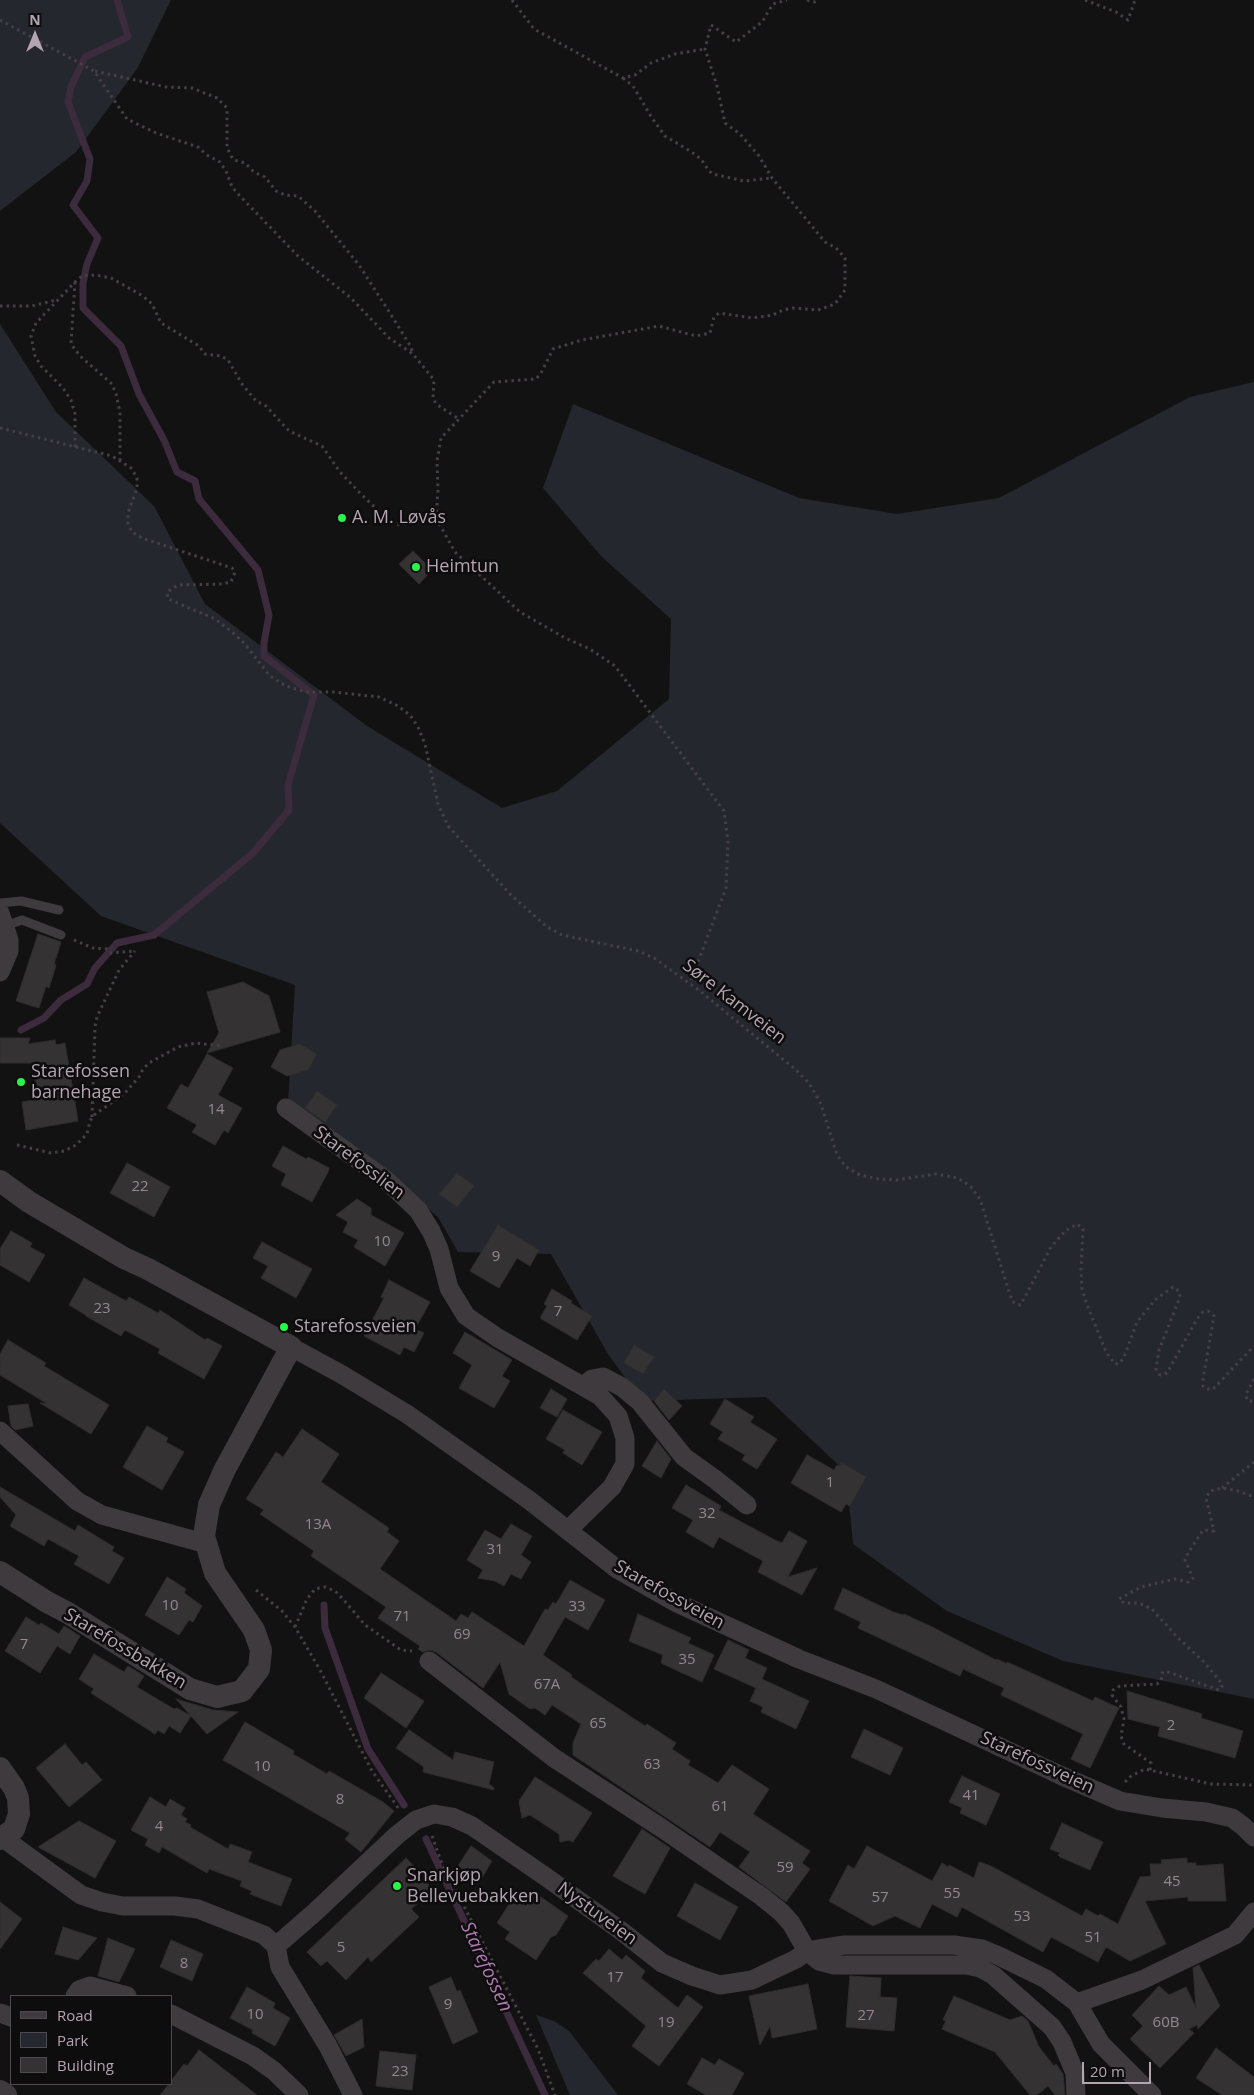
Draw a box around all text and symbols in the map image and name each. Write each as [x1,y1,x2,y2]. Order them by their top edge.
north arrow [10,10,60,60]
text: N [29,10,41,29]
place label: A. M. Løvås [352,507,446,529]
marker: A. M. Løvås [336,512,348,524]
place label: Heimtun [426,556,499,578]
marker: Heimtun [410,561,422,573]
street label: Søre Kamveien [678,955,790,1049]
place label: Starefossen barnehage [31,1061,130,1104]
marker: Starefossen barnehage [15,1076,27,1088]
house number: 14 [207,1101,225,1119]
street label: Starefosslien [309,1122,409,1204]
house number: 22 [131,1178,149,1196]
house number: 10 [373,1233,391,1251]
house number: 9 [492,1248,500,1266]
house number: 23 [93,1300,111,1318]
house number: 7 [554,1303,562,1321]
place label: Starefossveien [294,1316,417,1338]
marker: Starefossveien [278,1321,290,1333]
house number: 1 [826,1474,834,1492]
house number: 32 [698,1505,716,1523]
house number: 13A [305,1516,331,1534]
house number: 31 [486,1541,504,1559]
street label: Starefossveien [610,1556,728,1634]
house number: 10 [161,1597,179,1615]
house number: 33 [568,1598,586,1616]
street label: Starefossbakken [60,1604,190,1694]
house number: 71 [393,1608,411,1626]
house number: 69 [453,1626,471,1644]
house number: 7 [20,1636,28,1654]
house number: 35 [678,1651,696,1669]
house number: 67A [534,1676,560,1694]
house number: 65 [589,1715,607,1733]
house number: 2 [1167,1717,1175,1735]
street label: Starefossveien [977,1727,1097,1799]
house number: 63 [643,1756,661,1774]
house number: 10 [253,1758,271,1776]
house number: 41 [962,1787,980,1805]
house number: 8 [336,1791,344,1809]
house number: 61 [711,1798,729,1816]
house number: 4 [155,1818,163,1836]
house number: 59 [776,1859,794,1877]
place label: Snarkjøp Bellevuebakken [407,1865,539,1908]
house number: 45 [1163,1873,1181,1891]
street label: Nystuveien [553,1878,641,1950]
marker: Snarkjøp Bellevuebakken [391,1880,403,1892]
house number: 55 [943,1885,961,1903]
house number: 57 [871,1889,889,1907]
house number: 53 [1013,1908,1031,1926]
water label: Starefossen [455,1918,517,2016]
house number: 51 [1084,1929,1102,1947]
house number: 5 [337,1939,345,1957]
house number: 8 [180,1955,188,1973]
house number: 17 [606,1969,624,1987]
legend [10,1995,172,2085]
house number: 9 [444,1996,452,2014]
text: Road [57,2005,93,2025]
house number: 10 [246,2006,264,2024]
house number: 27 [857,2007,875,2025]
house number: 19 [657,2014,675,2032]
house number: 60B [1153,2014,1179,2032]
text: Park [57,2030,88,2050]
scale bar [1084,2052,1153,2084]
text: Building [57,2055,114,2075]
text: 20 m [1090,2061,1125,2081]
house number: 23 [391,2063,409,2081]

